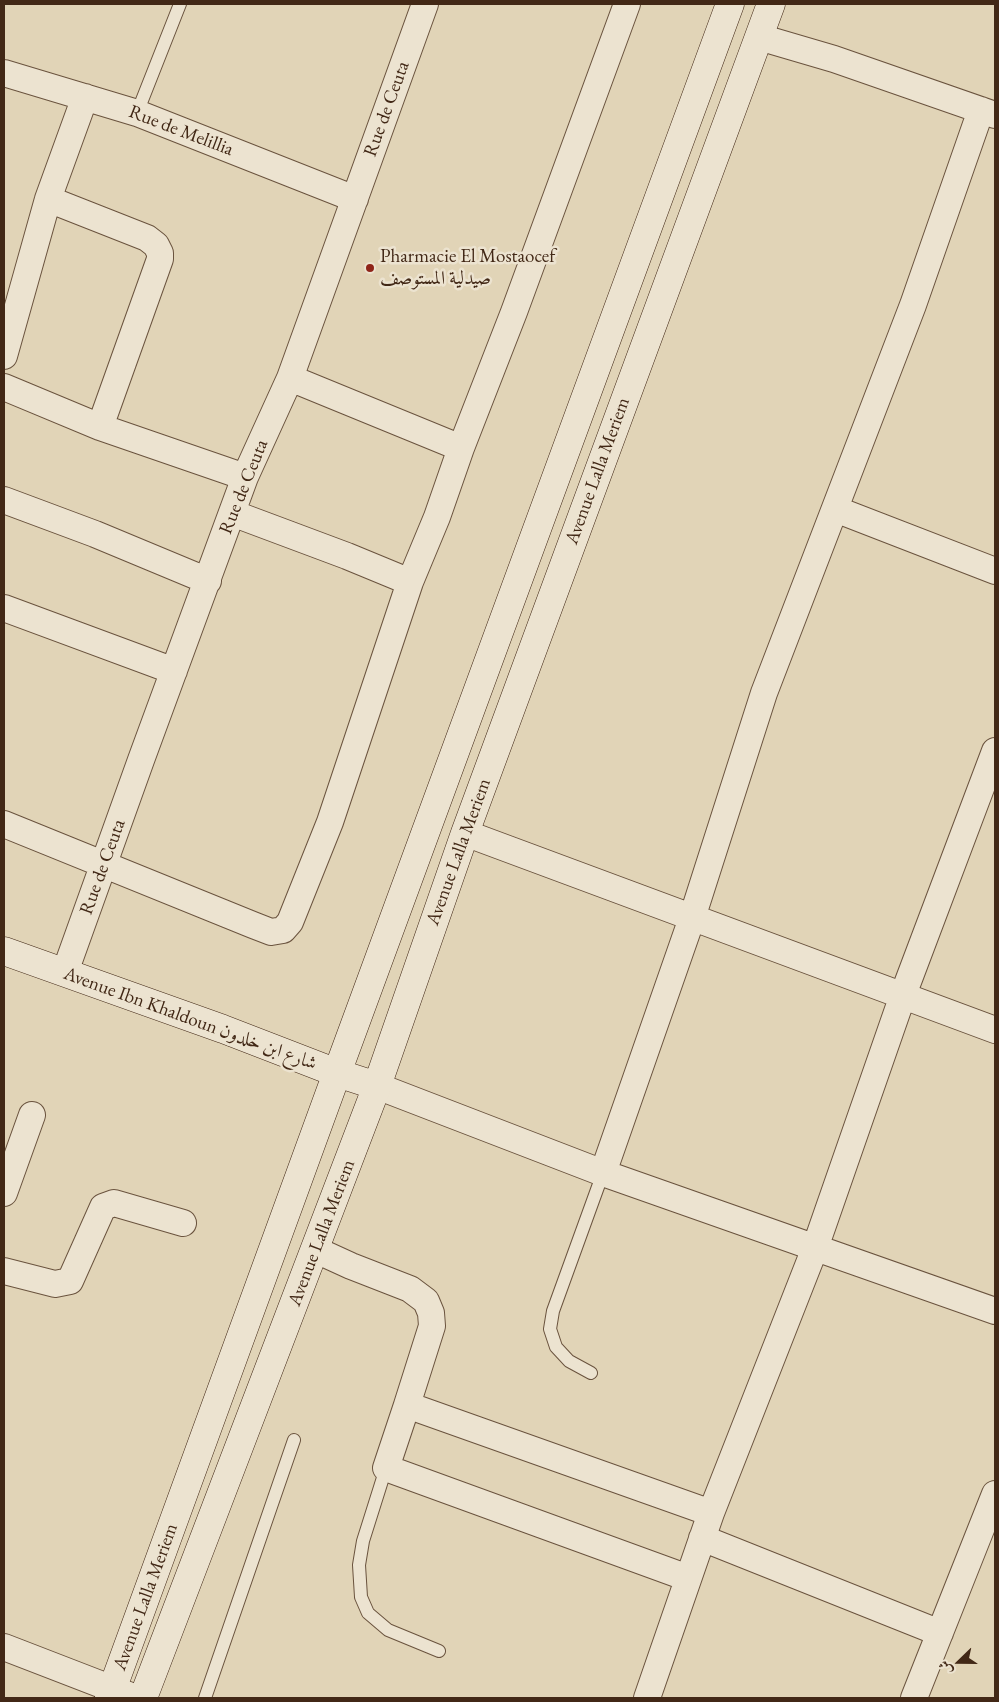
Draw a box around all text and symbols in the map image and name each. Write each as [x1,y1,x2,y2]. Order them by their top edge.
street label: Rue de Ceuta [359,58,415,160]
street label: Rue de Melillia [125,101,237,161]
place label: Pharmacie El Mostaocef صيدلية المستوصف [380,246,555,290]
marker: Pharmacie El Mostaocef صيدلية المستوصف [364,262,376,274]
street label: Avenue Lalla Meriem [561,394,635,548]
street label: Rue de Ceuta [215,436,273,538]
street label: Avenue Lalla Meriem [422,775,496,929]
street label: Rue de Ceuta [75,816,131,918]
street label: Avenue Ibn Khaldoun شارع ابن خلدون [60,962,320,1076]
street label: Avenue Lalla Meriem [284,1157,360,1309]
street label: Avenue Lalla Meriem [109,1520,183,1674]
north arrow [934,1637,984,1687]
text: ش [934,1658,956,1677]

